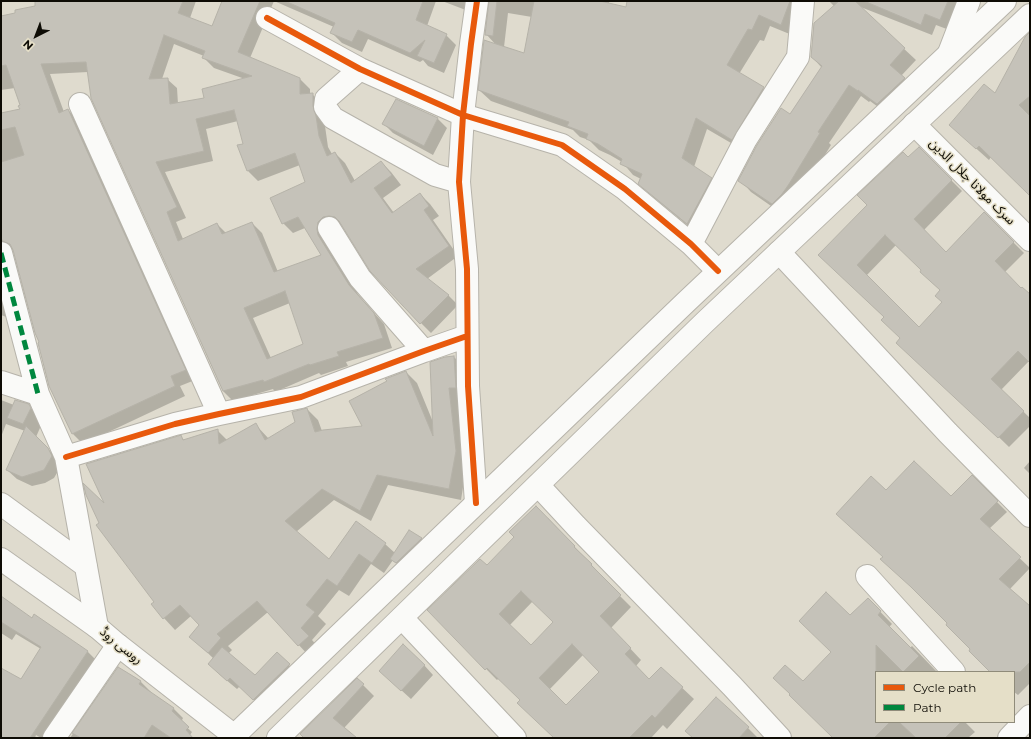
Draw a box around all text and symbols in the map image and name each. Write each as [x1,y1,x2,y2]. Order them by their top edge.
north arrow [16,16,56,56]
text: N [20,37,36,53]
street label: سرک مولانا جلال الدین [926,136,1018,228]
street label: روسی روڈ [96,624,146,668]
legend [875,671,1015,723]
text: Cycle path [913,680,976,695]
text: Path [913,700,942,715]

